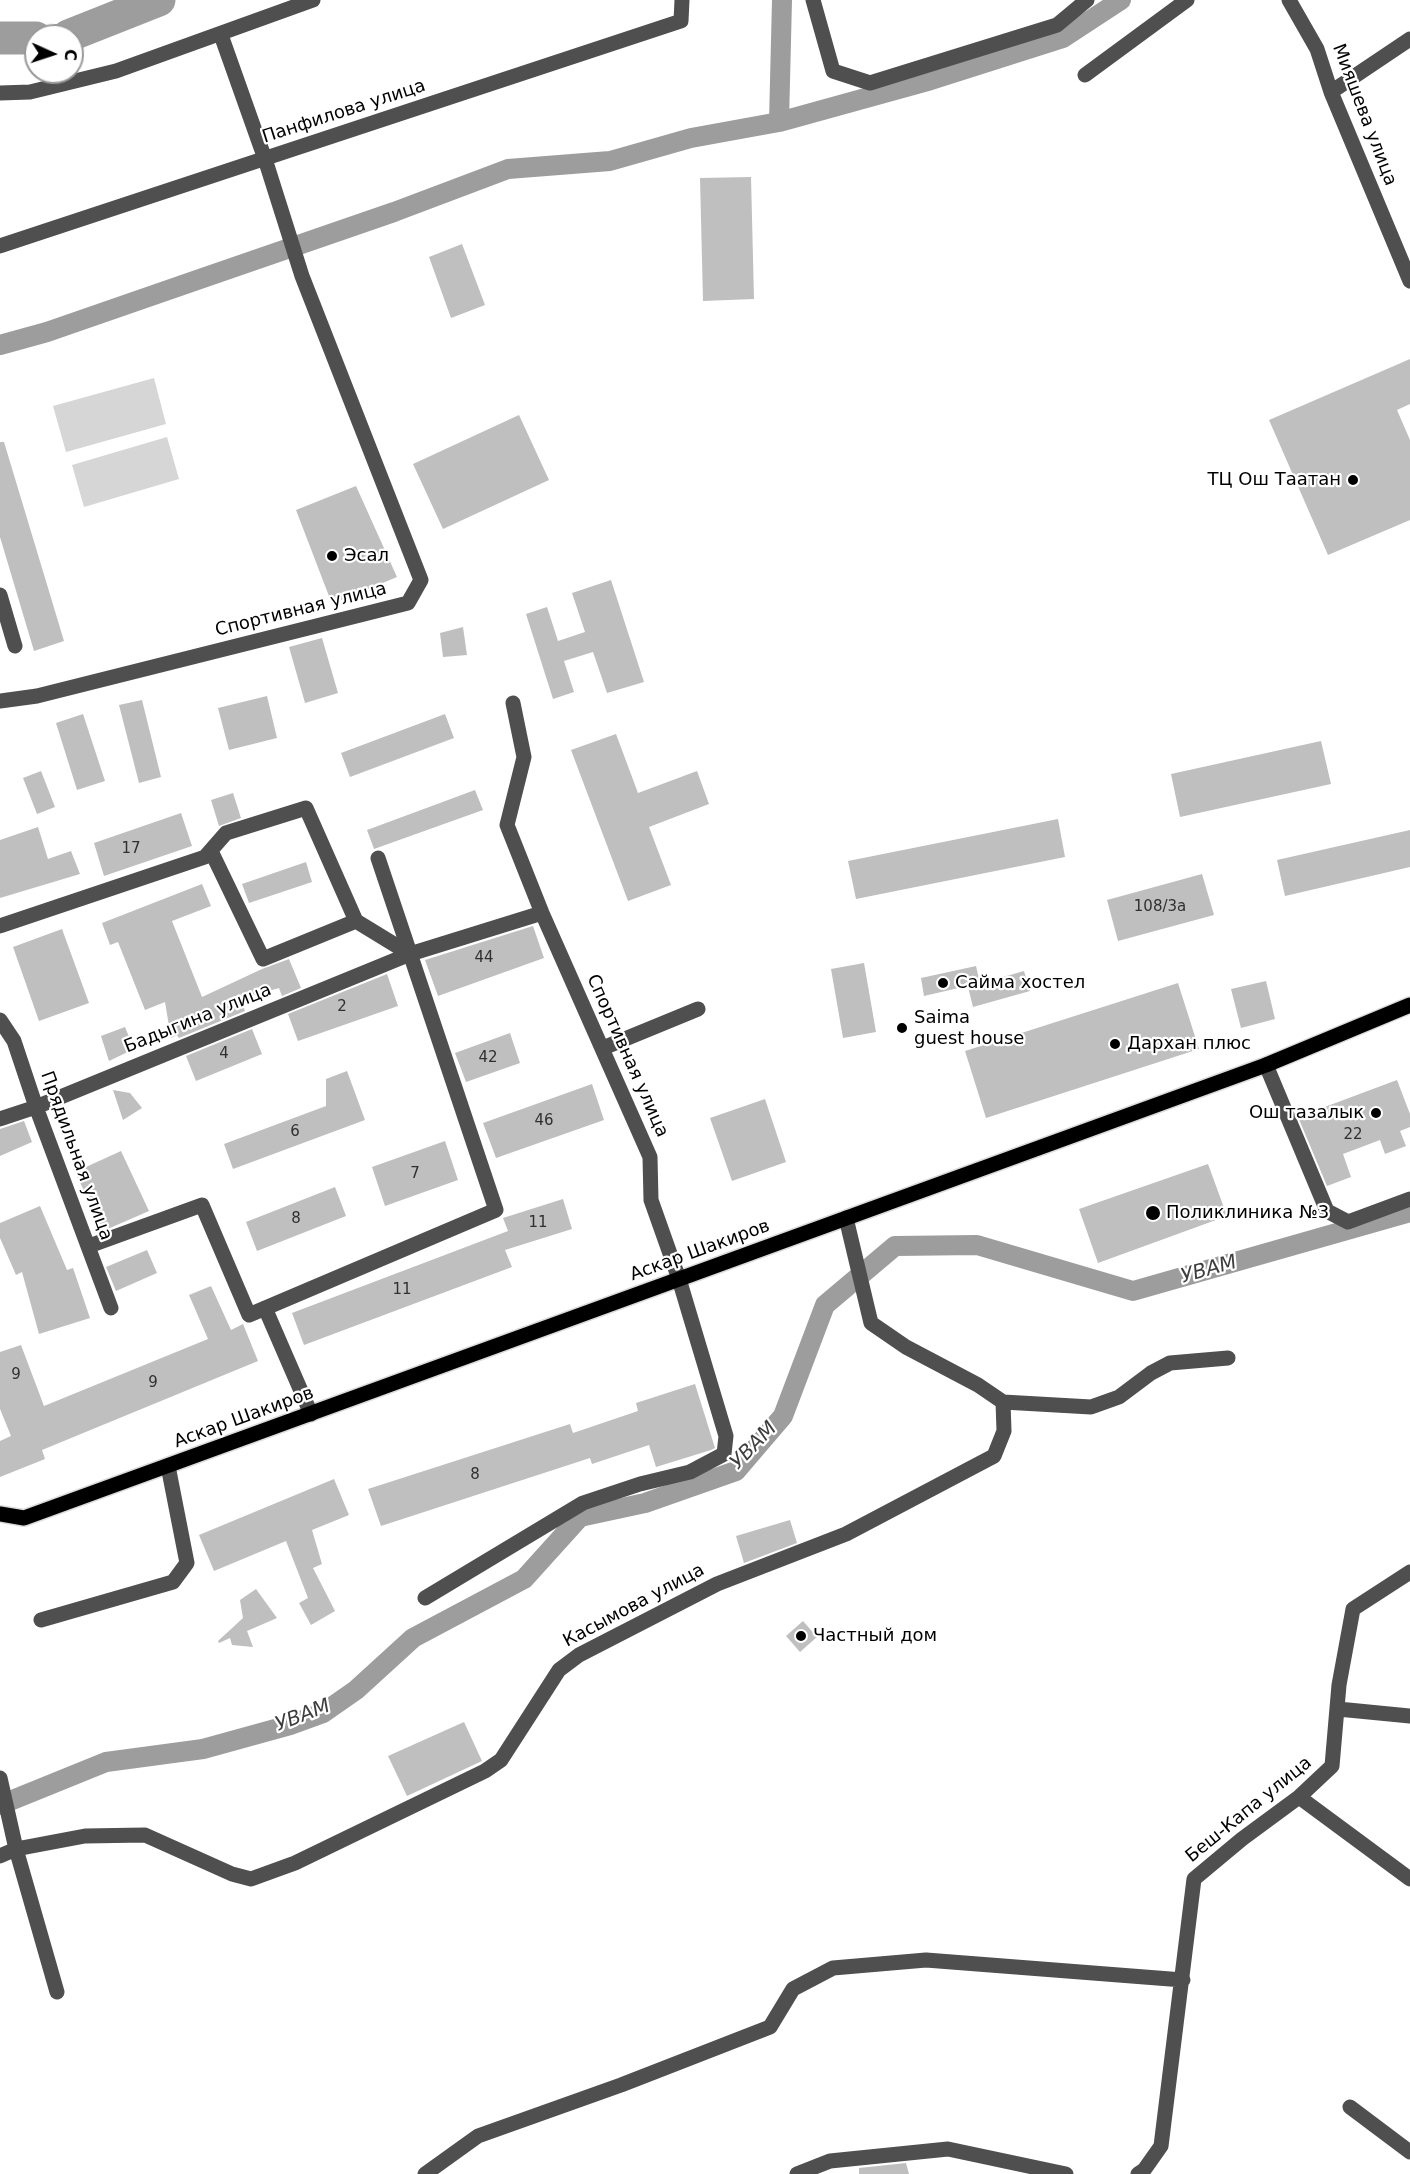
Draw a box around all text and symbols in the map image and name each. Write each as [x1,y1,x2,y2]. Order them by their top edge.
north arrow [24,24,84,84]
street label: Мияшева улица [1327,41,1401,189]
text: С [61,48,80,61]
street label: Панфилова улица [260,75,428,149]
place label: ТЦ Ош Таатан [1208,469,1341,491]
marker: ТЦ Ош Таатан [1346,473,1360,487]
place label: Эсал [344,545,389,567]
marker: Эсал [325,549,339,563]
street label: Спортивная улица [213,578,389,642]
house number: 17 [121,840,141,858]
house number: 108/3а [1134,898,1186,916]
house number: 44 [474,949,494,967]
street label: Спортивная улица [581,971,673,1141]
place label: Сайма хостел [955,972,1085,994]
marker: Сайма хостел [936,976,950,990]
street label: Бадыгина улица [121,980,275,1058]
house number: 2 [337,998,347,1016]
place label: Saima guest house [914,1007,1024,1050]
marker: Saima guest house [895,1021,909,1035]
place label: Дархан плюс [1127,1033,1251,1055]
marker: Дархан плюс [1108,1037,1122,1051]
house number: 4 [219,1045,229,1063]
house number: 42 [478,1049,498,1067]
street label: Прядильная улица [35,1068,117,1244]
place label: Ош тазалык [1249,1102,1364,1124]
marker: Ош тазалык [1369,1106,1383,1120]
house number: 46 [534,1112,554,1130]
house number: 6 [290,1123,300,1141]
house number: 22 [1343,1126,1363,1144]
house number: 7 [410,1165,420,1183]
place label: Поликлиника №3 [1166,1202,1329,1224]
marker: Поликлиника №3 [1144,1204,1162,1222]
house number: 8 [291,1210,301,1228]
house number: 11 [528,1214,548,1232]
street label: Аскар Шакиров [627,1216,773,1286]
water label: УВАМ [1178,1251,1240,1289]
house number: 11 [392,1281,412,1299]
house number: 9 [11,1366,21,1384]
house number: 9 [148,1374,158,1392]
street label: Аскар Шакиров [171,1383,317,1453]
water label: УВАМ [726,1417,782,1475]
house number: 8 [470,1466,480,1484]
street label: Касымова улица [560,1560,708,1652]
place label: Частный дом [813,1625,937,1647]
marker: Частный дом [794,1629,808,1643]
water label: УВАМ [272,1695,334,1737]
street label: Беш-Капа улица [1182,1753,1316,1867]

